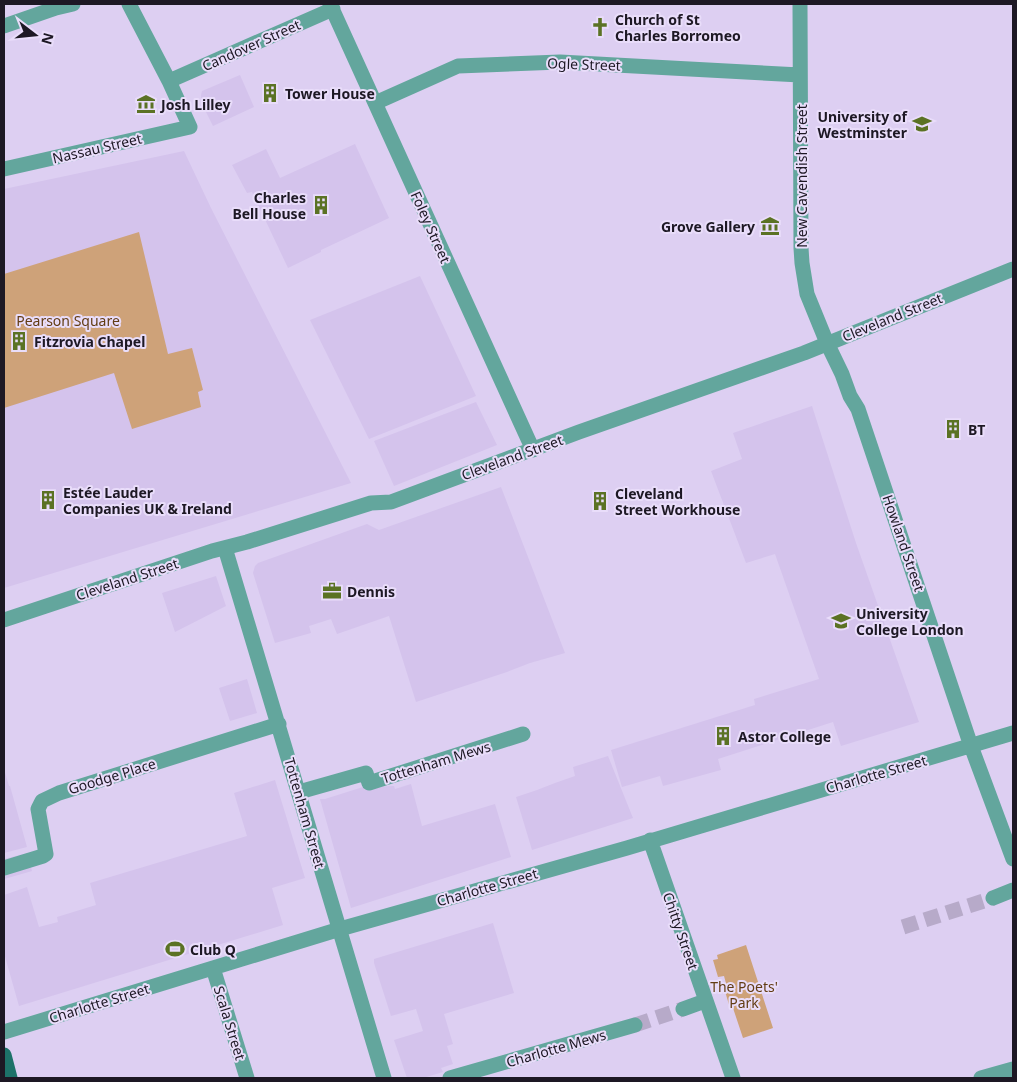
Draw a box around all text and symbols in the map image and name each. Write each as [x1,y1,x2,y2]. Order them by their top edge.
north arrow [10,10,60,60]
place label: Church of St Charles Borromeo [615,10,741,45]
street label: Candover Street [199,15,303,75]
church icon: Church of St Charles Borromeo [589,16,611,38]
text: N [37,31,59,47]
street label: Ogle Street [547,53,621,75]
building icon: Tower House [259,82,281,104]
place label: Tower House [285,84,375,103]
museum icon: Josh Lilley [135,93,157,115]
place label: Josh Lilley [159,95,231,114]
street label: New Cavendish Street [792,104,811,248]
place label: University of Westminster [817,107,909,142]
school or university icon: University of Westminster [911,113,933,135]
street label: Nassau Street [50,128,144,168]
place label: Charles Bell House [232,188,306,223]
street label: Foley Street [407,188,455,266]
building icon: Charles Bell House [310,194,332,216]
museum icon: Grove Gallery [759,215,781,237]
place label: Grove Gallery [661,217,755,236]
street label: Cleveland Street [839,288,945,346]
park label: Pearson Square [16,311,120,330]
building icon: Fitzrovia Chapel [8,330,30,352]
place label: Fitzrovia Chapel [34,332,145,351]
building icon: BT [942,418,964,440]
place label: BT [968,420,985,439]
street label: Cleveland Street [459,430,565,484]
place label: Estée Lauder Companies UK & Ireland [63,483,232,518]
place label: Cleveland Street Workhouse [615,484,740,519]
building icon: Estée Lauder Companies UK & Ireland [37,489,59,511]
building icon: Cleveland Street Workhouse [589,490,611,512]
street label: Howland Street [879,492,929,594]
street label: Cleveland Street [73,554,181,604]
office icon: Dennis [321,580,343,602]
place label: Dennis [347,582,395,601]
place label: University College London [856,604,964,639]
school or university icon: University College London [830,610,852,632]
building icon: Astor College [712,725,734,747]
place label: Astor College [738,727,831,746]
street label: Tottenham Mews [379,736,493,788]
street label: Charlotte Street [823,751,929,797]
street label: Goodge Place [66,754,158,798]
street label: Tottenham Street [280,755,330,871]
street label: Charlotte Street [434,864,540,910]
street label: Chitty Street [659,890,703,972]
sports icon: Club Q [164,938,186,960]
place label: Club Q [190,940,236,959]
park label: The Poets' Park [710,977,778,1012]
street label: Charlotte Street [47,979,151,1027]
street label: Scala Street [210,984,250,1062]
street label: Charlotte Mews [504,1025,608,1071]

